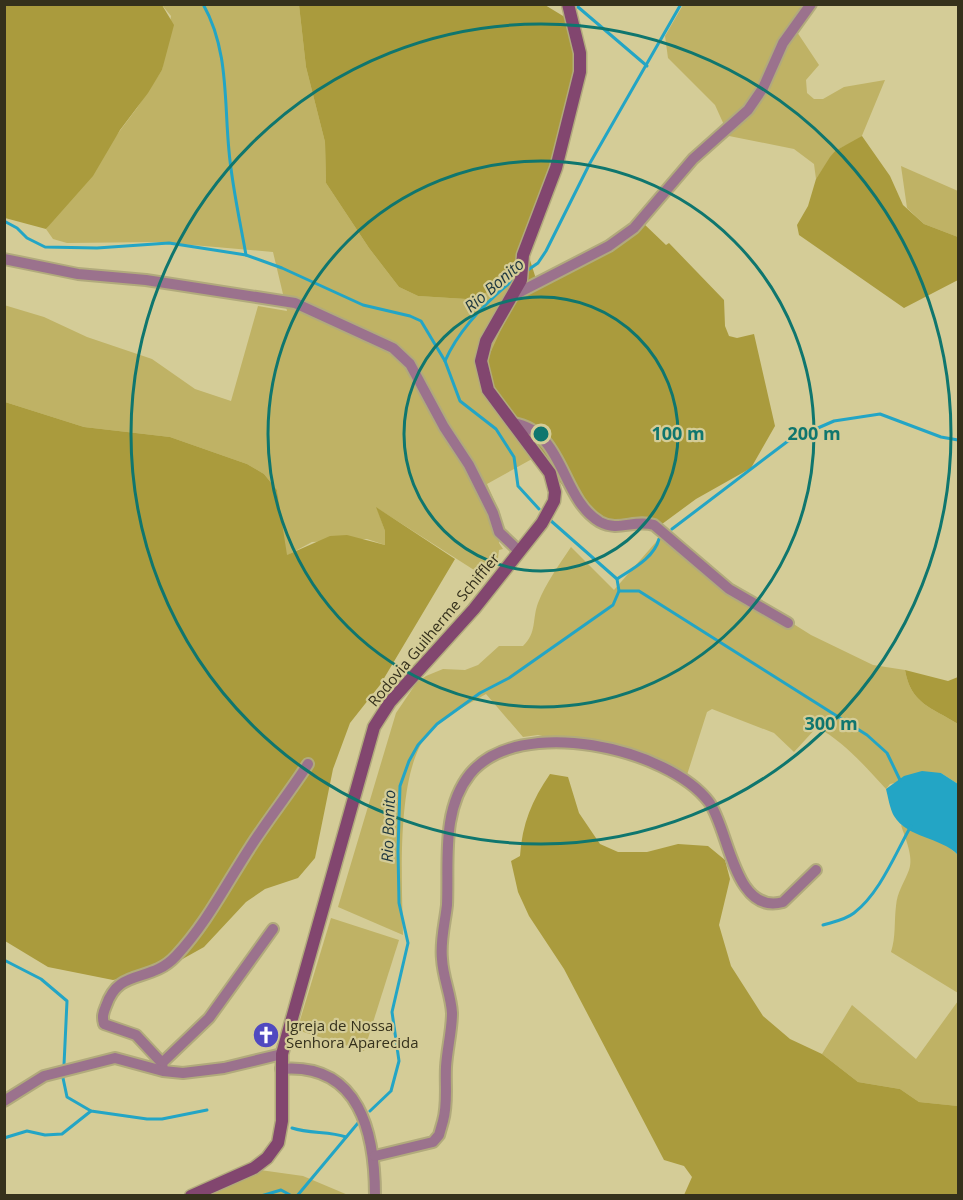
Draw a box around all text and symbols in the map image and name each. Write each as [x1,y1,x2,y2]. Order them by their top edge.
water label: Rio Bonito [459,253,529,317]
text: 100 m [651,421,705,445]
text: 200 m [787,421,841,445]
centre of rings [531,424,551,444]
street label: Rodovia Guilherme Schiffler [363,548,503,710]
text: 300 m [804,711,858,735]
water label: Rio Bonito [376,789,400,863]
place label: Igreja de Nossa Senhora Aparecida [286,1015,418,1052]
church icon: Igreja de Nossa Senhora Aparecida [251,1020,281,1050]

